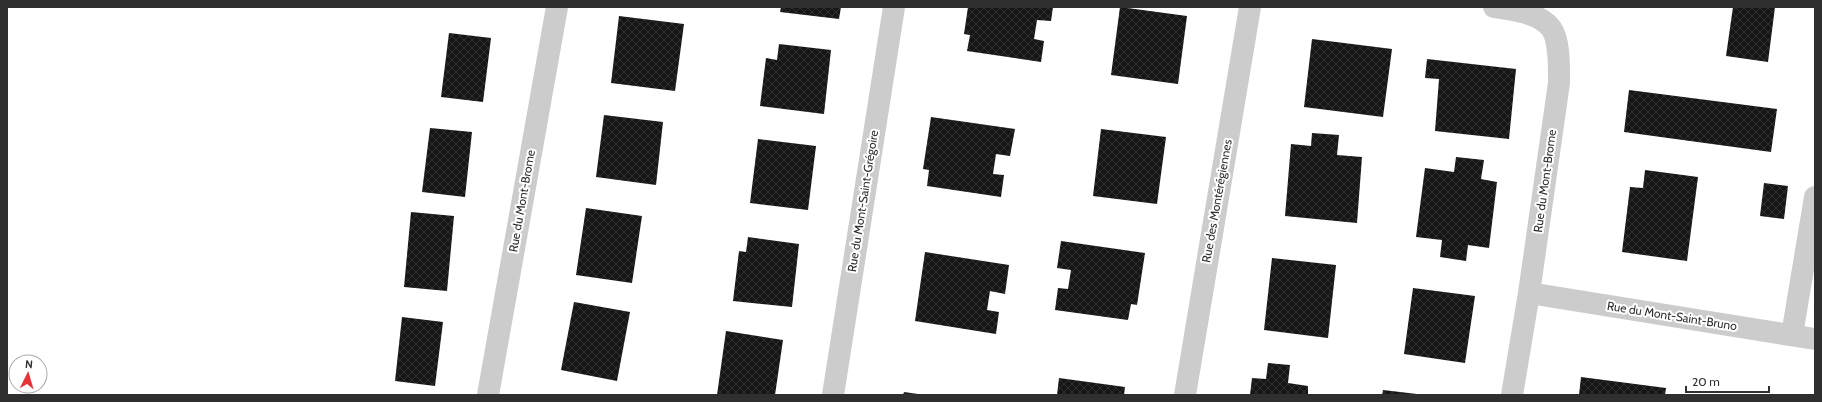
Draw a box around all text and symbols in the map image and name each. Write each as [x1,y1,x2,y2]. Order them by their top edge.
street label: Rue du Mont-Brome [1530,128,1559,233]
street label: Rue du Mont-Saint-Grégoire [844,129,881,273]
street label: Rue des Montérégiennes [1198,138,1235,264]
street label: Rue du Mont-Brome [505,148,538,253]
street label: Rue du Mont-Saint-Bruno [1606,298,1738,333]
north arrow [8,354,48,394]
text: N [24,357,33,371]
scale bar [1686,368,1769,394]
text: 20 m [1692,374,1720,389]

